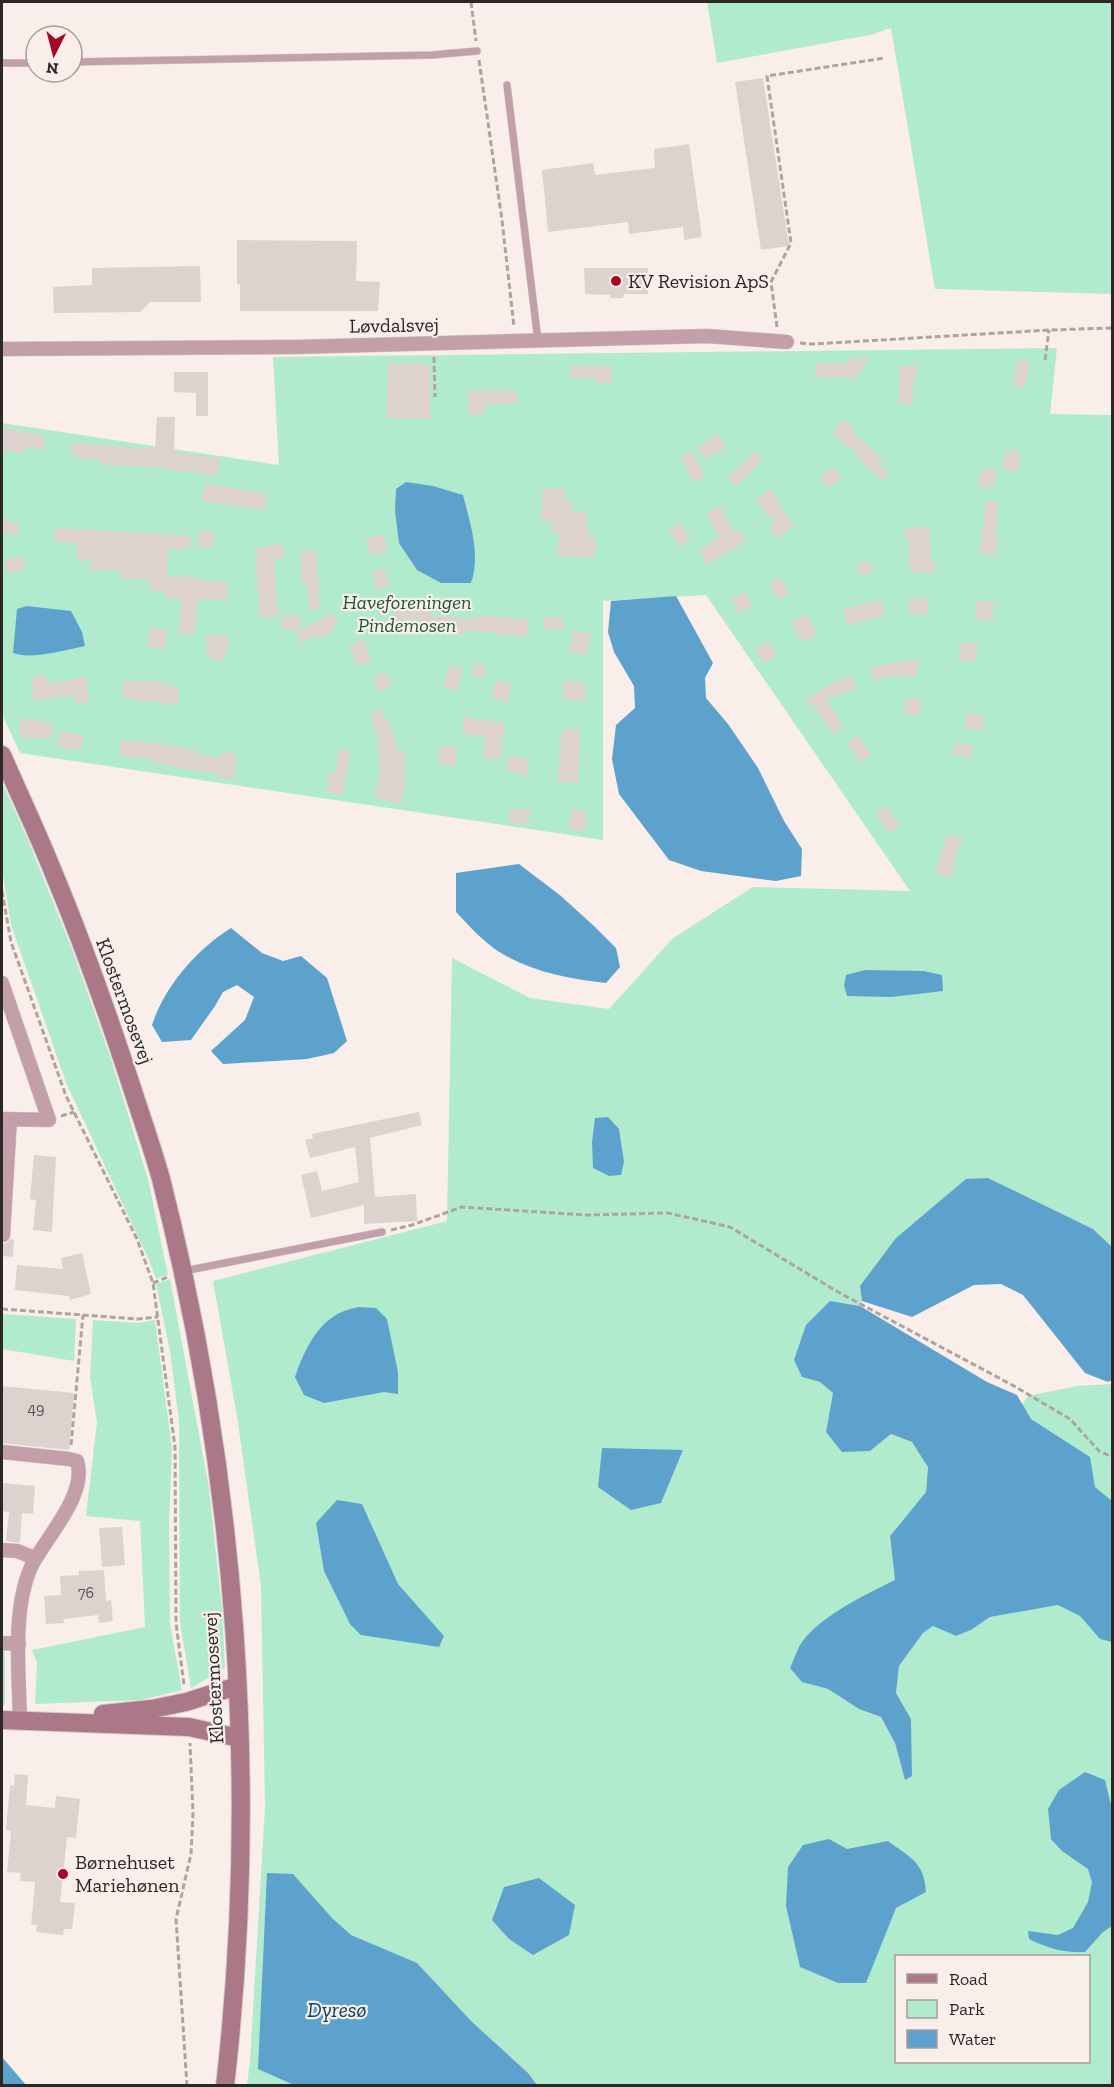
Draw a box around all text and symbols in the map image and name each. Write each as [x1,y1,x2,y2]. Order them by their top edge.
north arrow [24,24,84,84]
text: N [45,58,60,79]
place label: KV Revision ApS [628,269,769,293]
marker: KV Revision ApS [609,274,623,288]
street label: Løvdalsvej [349,312,439,338]
park label: Haveforeningen Pindemosen [343,590,471,637]
street label: Klostermosevej [91,935,159,1067]
house number: 49 [27,1399,45,1418]
house number: 76 [78,1583,94,1602]
street label: Klostermosevej [198,1611,228,1745]
place label: Børnehuset Mariehønen [75,1850,180,1897]
marker: Børnehuset Mariehønen [56,1867,70,1881]
legend [895,1955,1090,2063]
text: Road [949,1968,988,1990]
water label: Dyresø [307,1997,367,2022]
text: Park [949,1998,985,2020]
text: Water [949,2028,996,2050]

